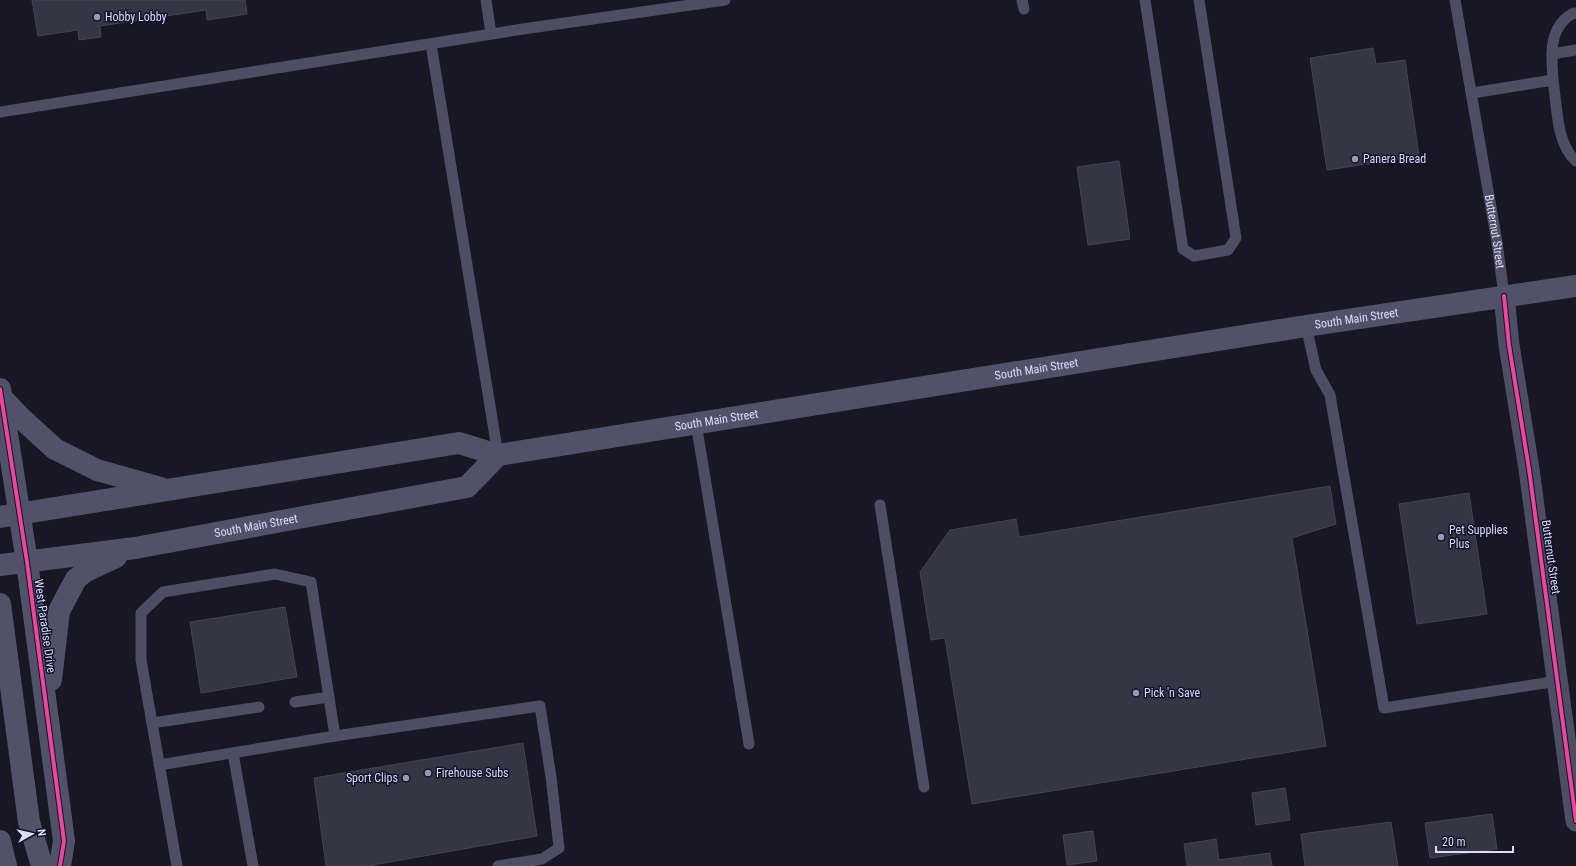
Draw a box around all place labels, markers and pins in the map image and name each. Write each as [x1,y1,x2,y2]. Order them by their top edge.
place label: Hobby Lobby [105,10,167,24]
marker: Hobby Lobby [92,12,102,22]
place label: Panera Bread [1363,152,1426,166]
marker: Panera Bread [1350,154,1360,164]
place label: Pet Supplies Plus [1449,523,1508,551]
marker: Pet Supplies Plus [1436,532,1446,542]
place label: Pick 'n Save [1144,686,1201,700]
marker: Pick 'n Save [1131,688,1141,698]
place label: Firehouse Subs [436,766,509,780]
marker: Firehouse Subs [423,768,433,778]
place label: Sport Clips [346,771,398,785]
marker: Sport Clips [401,773,411,783]

